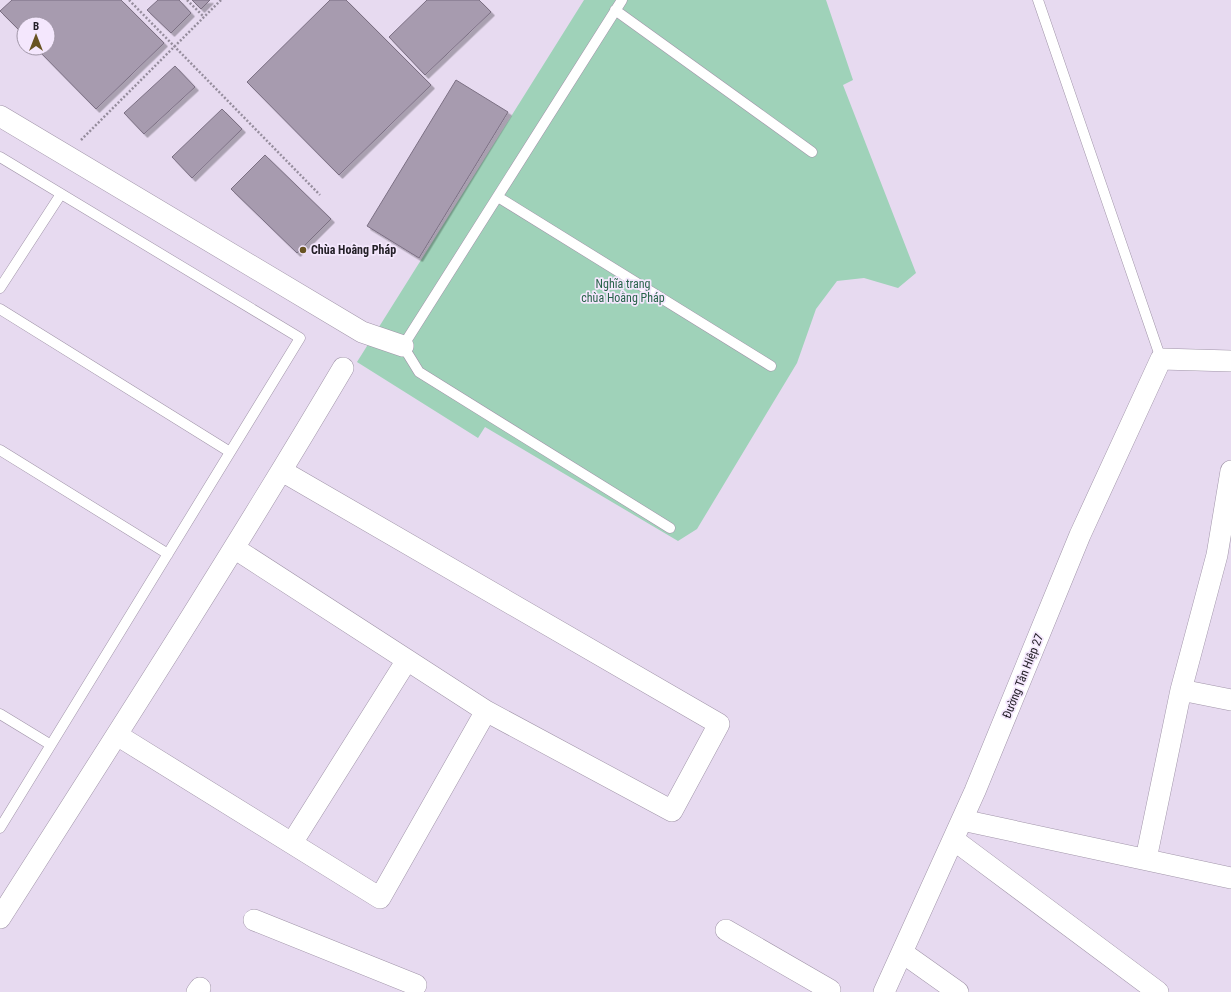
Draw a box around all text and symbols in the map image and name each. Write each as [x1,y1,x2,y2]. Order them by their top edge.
north arrow [16,16,56,56]
text: B [33,20,39,33]
place label: Chùa Hoằng Pháp [311,243,396,257]
marker: Chùa Hoằng Pháp [298,245,308,255]
park label: Nghĩa trang chùa Hoằng Pháp [581,277,665,305]
street label: Đường Tân Hiệp 27 [1000,632,1046,720]

